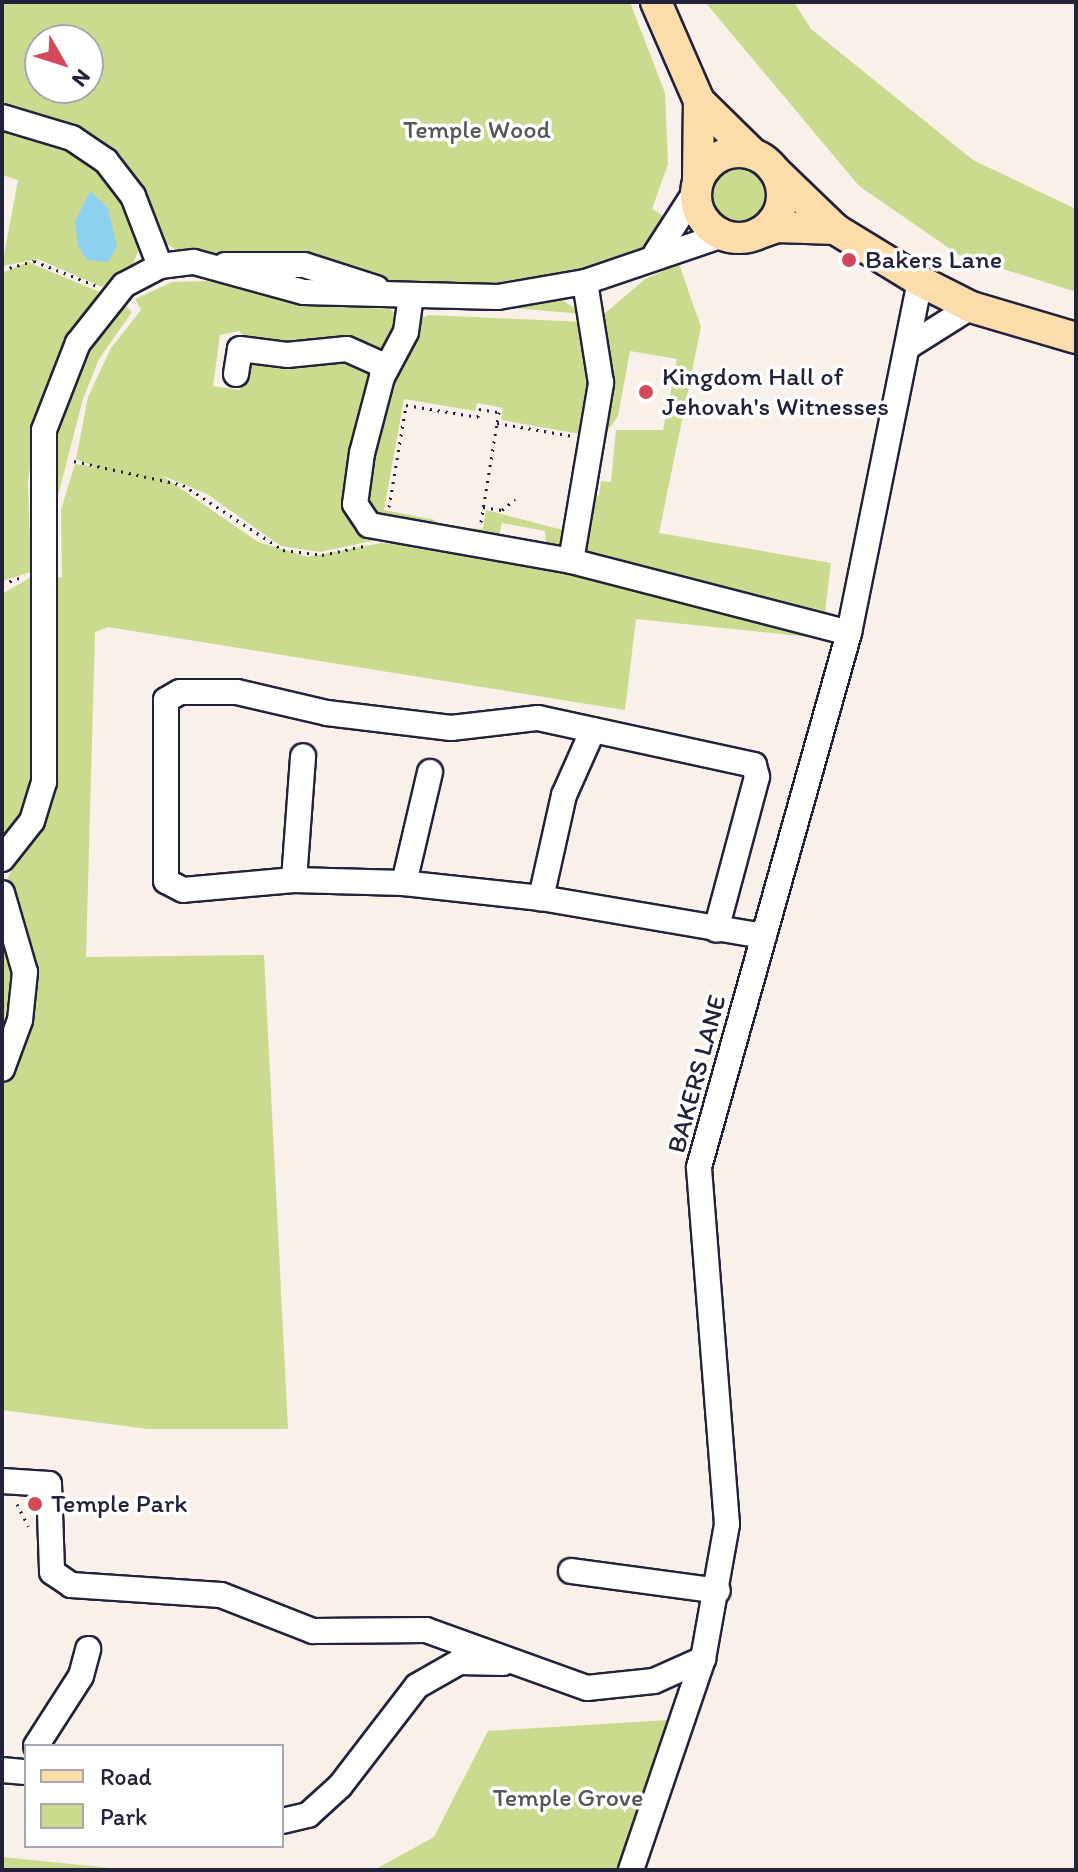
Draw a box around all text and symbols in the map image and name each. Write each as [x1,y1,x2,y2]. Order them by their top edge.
north arrow [24,24,104,104]
text: N [66,64,97,92]
park label: Temple Wood [404,114,550,146]
place label: Bakers Lane [865,244,1002,276]
marker: Bakers Lane [840,251,858,269]
place label: Kingdom Hall of Jehovah's Witnesses [662,361,888,422]
marker: Kingdom Hall of Jehovah's Witnesses [637,383,655,401]
street label: BAKERS LANE [661,991,733,1157]
place label: Temple Park [51,1488,187,1520]
marker: Temple Park [26,1495,44,1513]
legend [24,1744,284,1848]
text: Road [100,1762,152,1791]
park label: Temple Grove [493,1782,643,1814]
text: Park [100,1802,147,1831]

